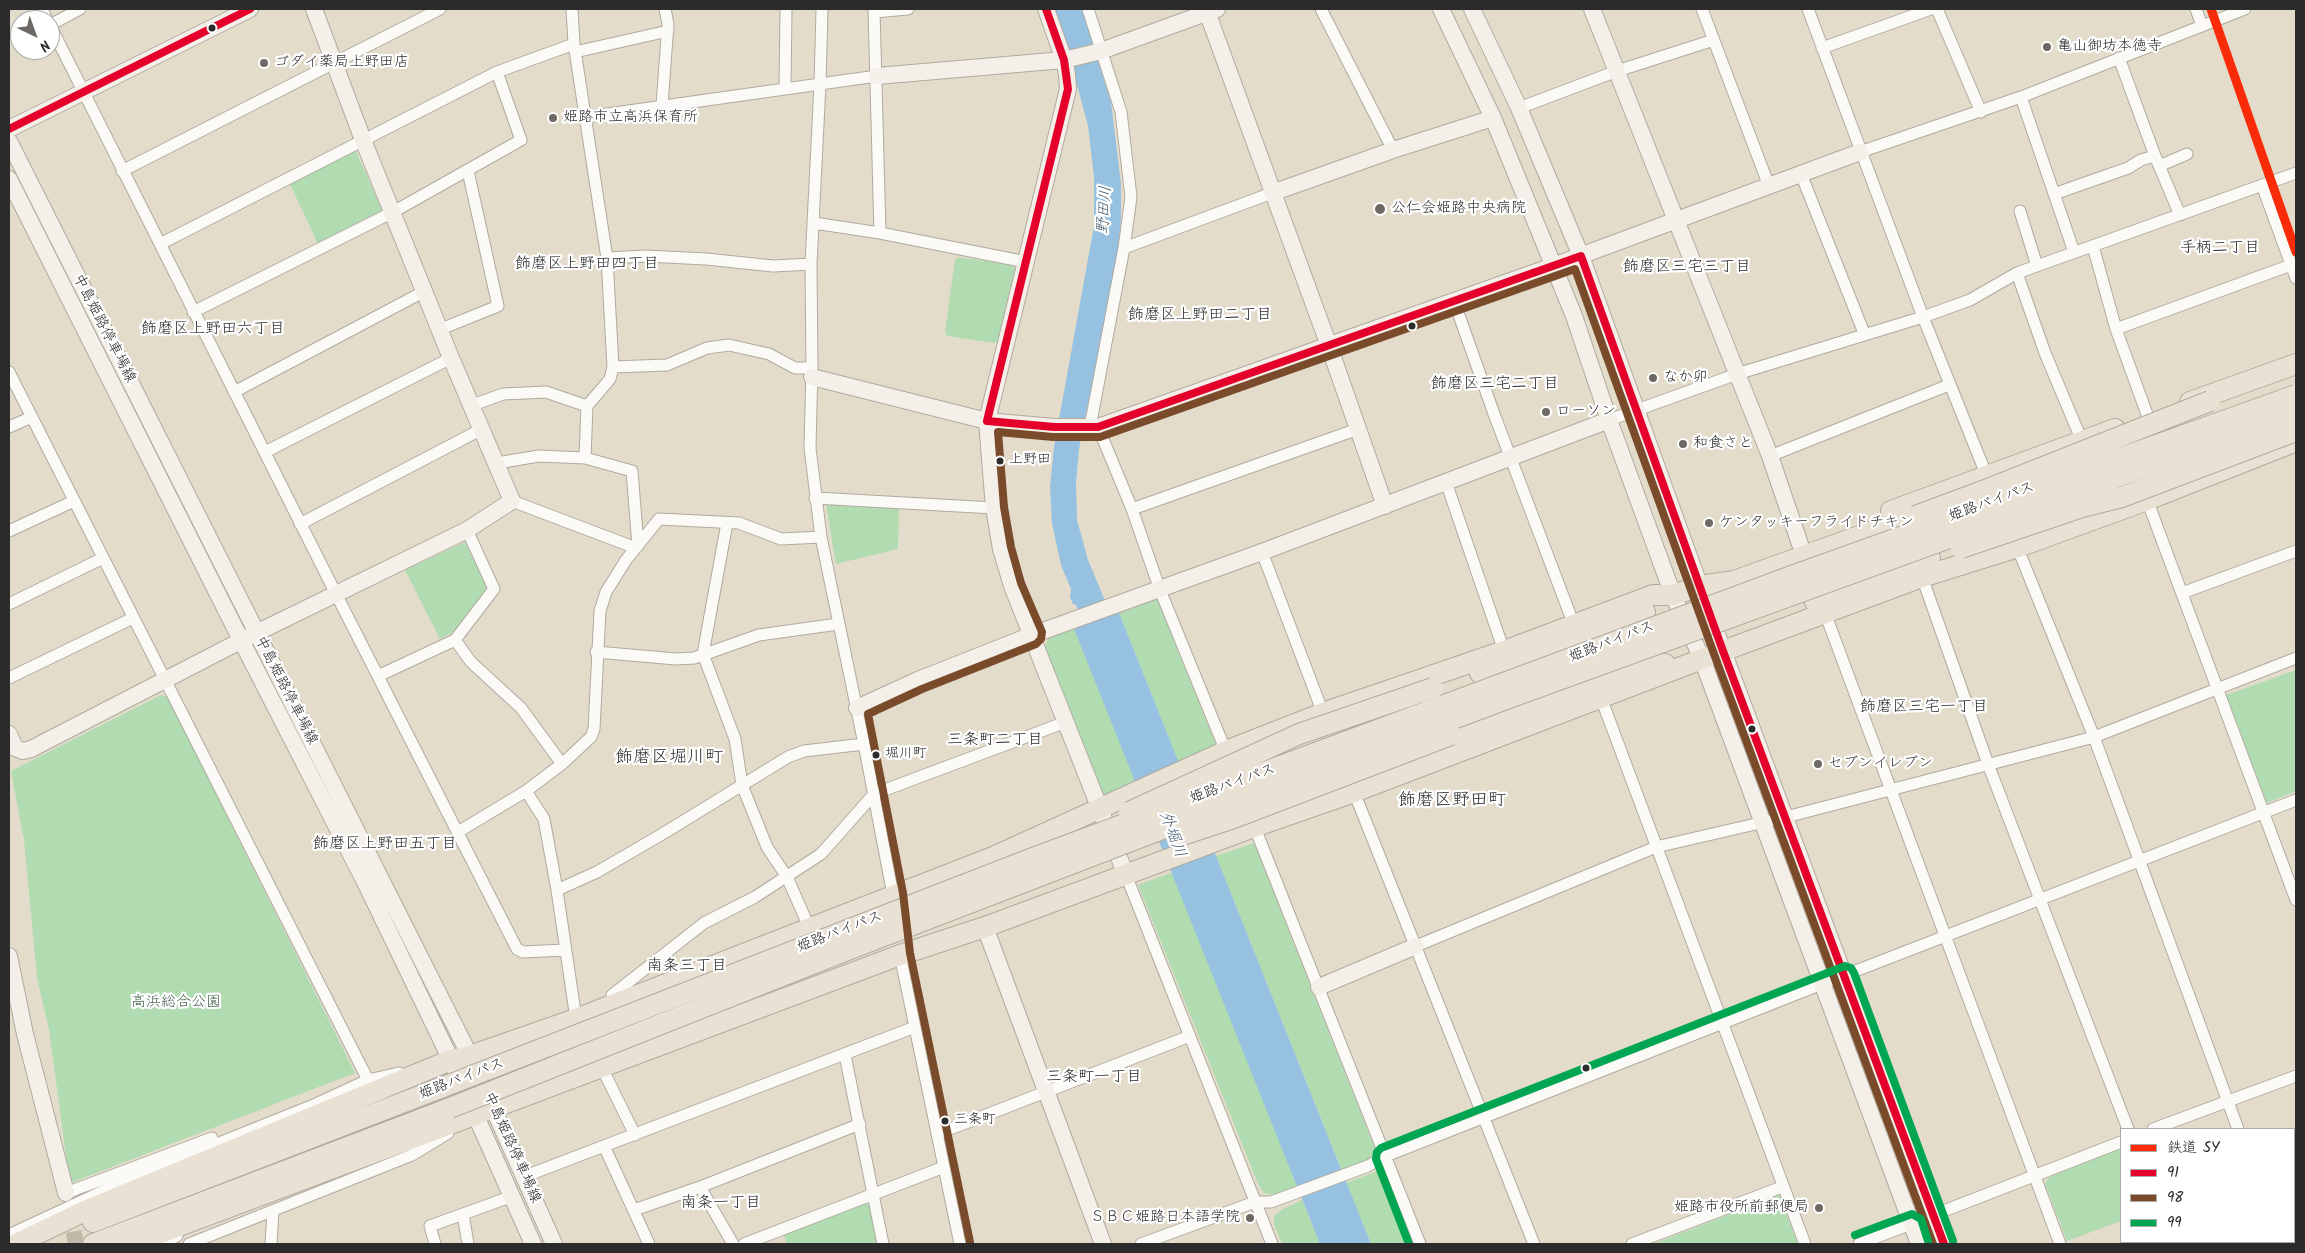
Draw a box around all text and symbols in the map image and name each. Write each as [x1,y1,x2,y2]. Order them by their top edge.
north arrow [10,10,60,60]
unlabelled marker [207,23,217,33]
text: N [34,34,55,57]
place label: 亀山御坊本徳寺 [2057,38,2162,56]
marker: 亀山御坊本徳寺 [2041,41,2053,53]
place label: ゴダイ薬局上野田店 [274,54,409,72]
marker: ゴダイ薬局上野田店 [258,57,270,69]
place label: 姫路市立高浜保育所 [563,109,698,127]
marker: 姫路市立高浜保育所 [547,112,559,124]
water label: 野田川 [1095,185,1117,235]
place label: 公仁会姫路中央病院 [1391,200,1526,218]
marker: 公仁会姫路中央病院 [1373,202,1387,216]
district label: 手柄二丁目 [2180,239,2260,259]
district label: 飾磨区上野田四丁目 [515,255,659,275]
district label: 飾磨区三宅三丁目 [1623,258,1751,278]
street label: 中島姫路停車場線 [68,271,138,387]
district label: 飾磨区上野田二丁目 [1128,306,1272,326]
district label: 飾磨区上野田六丁目 [141,320,285,340]
unlabelled marker [1407,321,1417,331]
place label: なか卯 [1663,369,1708,387]
marker: なか卯 [1647,372,1659,384]
district label: 飾磨区三宅二丁目 [1431,375,1559,395]
place label: ローソン [1556,403,1616,421]
marker: ローソン [1540,406,1552,418]
place label: 和食さと [1693,435,1753,453]
marker: 和食さと [1677,438,1689,450]
place label: 上野田 [1009,453,1051,469]
marker: 上野田 [995,456,1005,466]
street label: 姫路バイパス [1947,479,2037,527]
place label: ケンタッキーフライドチキン [1719,514,1914,532]
marker: ケンタッキーフライドチキン [1703,517,1715,529]
street label: 姫路バイパス [1567,618,1657,668]
street label: 中島姫路停車場線 [250,633,320,749]
district label: 飾磨区三宅一丁目 [1860,698,1988,718]
unlabelled marker [1747,724,1757,734]
district label: 三条町二丁目 [947,731,1043,751]
place label: 堀川町 [885,747,927,763]
district label: 飾磨区堀川町 [615,748,723,770]
marker: 堀川町 [871,750,881,760]
place label: セブンイレブン [1828,755,1933,773]
marker: セブンイレブン [1812,758,1824,770]
street label: 姫路バイパス [1188,761,1278,809]
district label: 飾磨区野田町 [1398,791,1506,813]
water label: 外堀川 [1153,809,1189,861]
district label: 飾磨区上野田五丁目 [313,835,457,855]
street label: 姫路バイパス [795,908,885,958]
district label: 南条三丁目 [647,957,727,977]
park label: 高浜総合公園 [131,994,221,1012]
street label: 姫路バイパス [417,1055,507,1105]
unlabelled marker [1581,1063,1591,1073]
district label: 三条町一丁目 [1046,1068,1142,1088]
street label: 中島姫路停車場線 [478,1090,544,1206]
place label: 三条町 [954,1113,996,1129]
marker: 三条町 [940,1116,950,1126]
legend [2120,1128,2295,1243]
text: 鉄道 SY [2167,1136,2220,1160]
text: 91 [2167,1161,2179,1185]
text: 98 [2167,1186,2183,1210]
district label: 南条一丁目 [681,1194,761,1214]
place label: 姫路市役所前郵便局 [1674,1199,1809,1217]
marker: 姫路市役所前郵便局 [1813,1202,1825,1214]
place label: ＳＢＣ姫路日本語学院 [1090,1209,1240,1227]
text: 99 [2167,1211,2182,1235]
marker: ＳＢＣ姫路日本語学院 [1244,1212,1256,1224]

